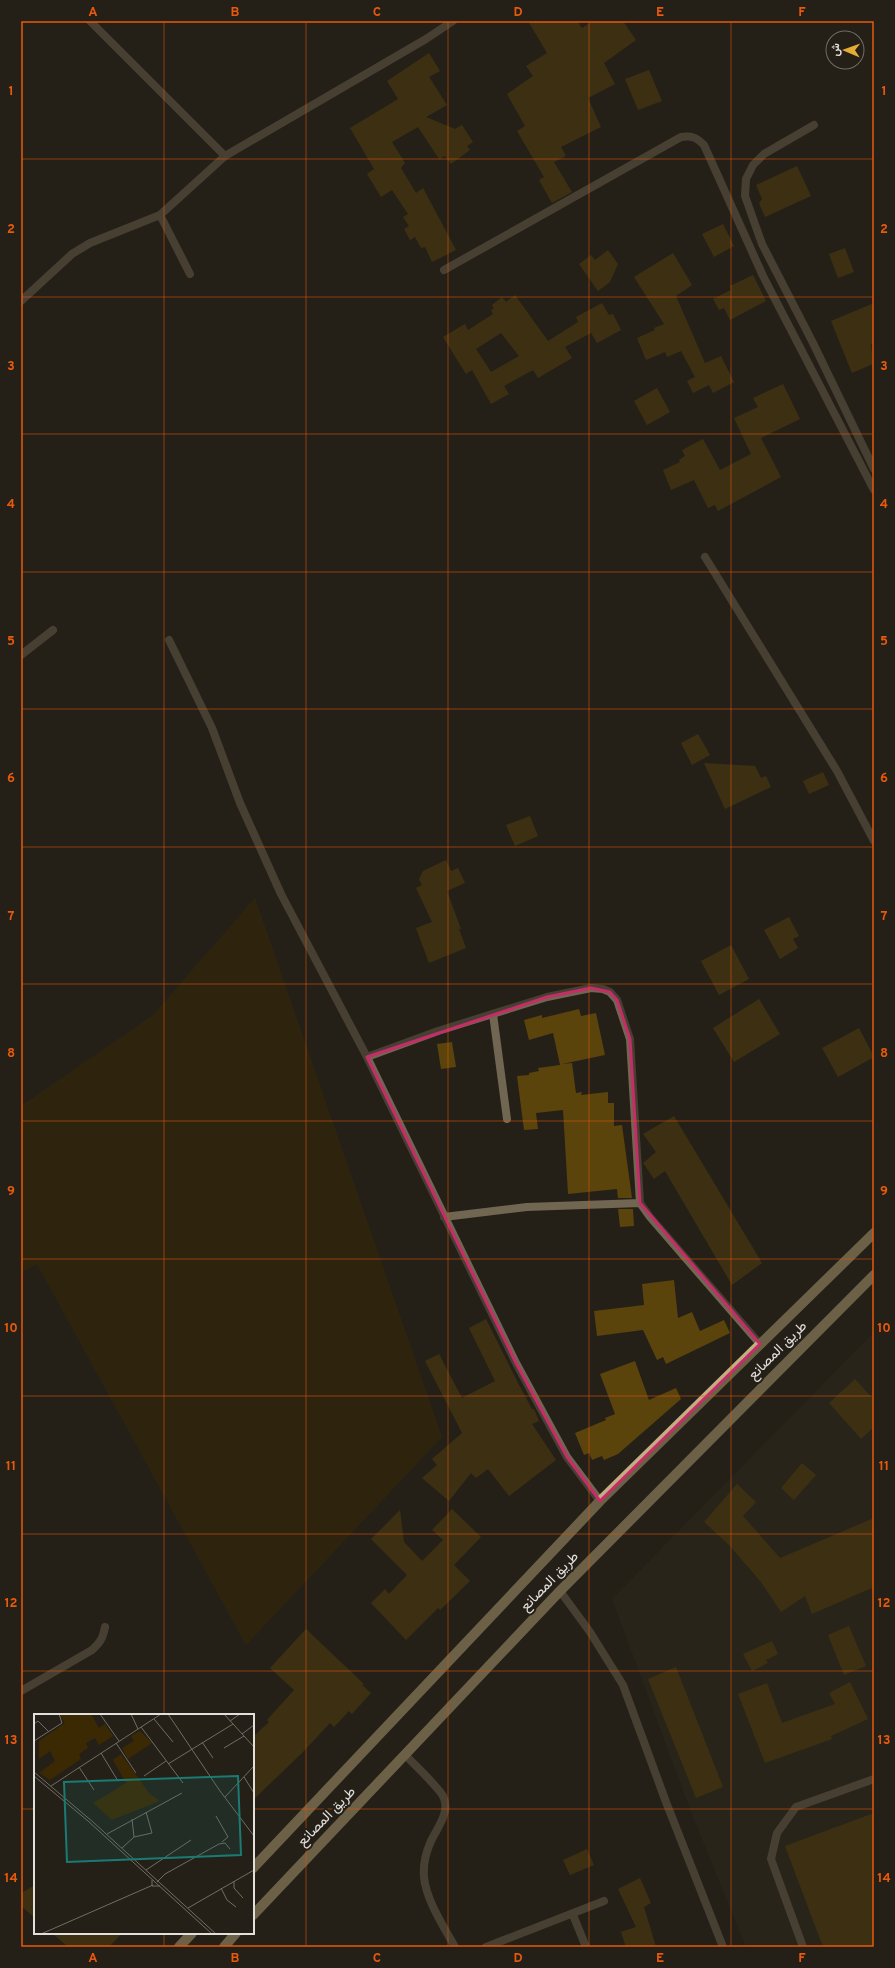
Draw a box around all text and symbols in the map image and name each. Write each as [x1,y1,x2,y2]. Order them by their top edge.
text: A [88,5,98,21]
text: B [231,5,240,21]
text: C [373,5,381,21]
text: D [513,5,523,21]
text: E [656,5,664,21]
text: F [798,5,806,21]
north arrow [825,30,865,70]
text: ش [829,43,843,57]
text: 1 [8,84,14,100]
text: 1 [881,84,887,100]
text: 2 [7,222,15,238]
text: 2 [880,222,888,238]
text: 3 [7,359,15,375]
text: 3 [880,359,888,375]
text: 4 [7,497,15,513]
text: 4 [880,497,888,513]
text: 5 [7,634,15,650]
text: 5 [880,634,888,650]
text: 6 [7,771,15,787]
text: 6 [880,771,888,787]
text: 7 [8,909,15,925]
text: 7 [881,909,888,925]
text: 8 [7,1046,15,1062]
text: 8 [880,1046,888,1062]
text: 9 [7,1184,15,1200]
text: 9 [880,1184,888,1200]
street label: طريق المصانع [745,1318,812,1385]
text: 10 [4,1321,18,1337]
text: 10 [877,1321,891,1337]
text: 11 [6,1459,16,1475]
text: 11 [879,1459,889,1475]
street label: طريق المصانع [517,1549,583,1616]
text: 12 [4,1596,18,1612]
text: 12 [877,1596,891,1612]
inset map [34,1714,254,1934]
text: 13 [5,1733,18,1749]
text: 13 [878,1733,891,1749]
street label: طريق المصانع [294,1784,360,1851]
text: 14 [4,1871,18,1887]
text: 14 [877,1871,891,1887]
text: A [88,1951,98,1967]
text: B [231,1951,240,1967]
text: C [373,1951,381,1967]
text: D [513,1951,523,1967]
text: E [656,1951,664,1967]
text: F [798,1951,806,1967]

